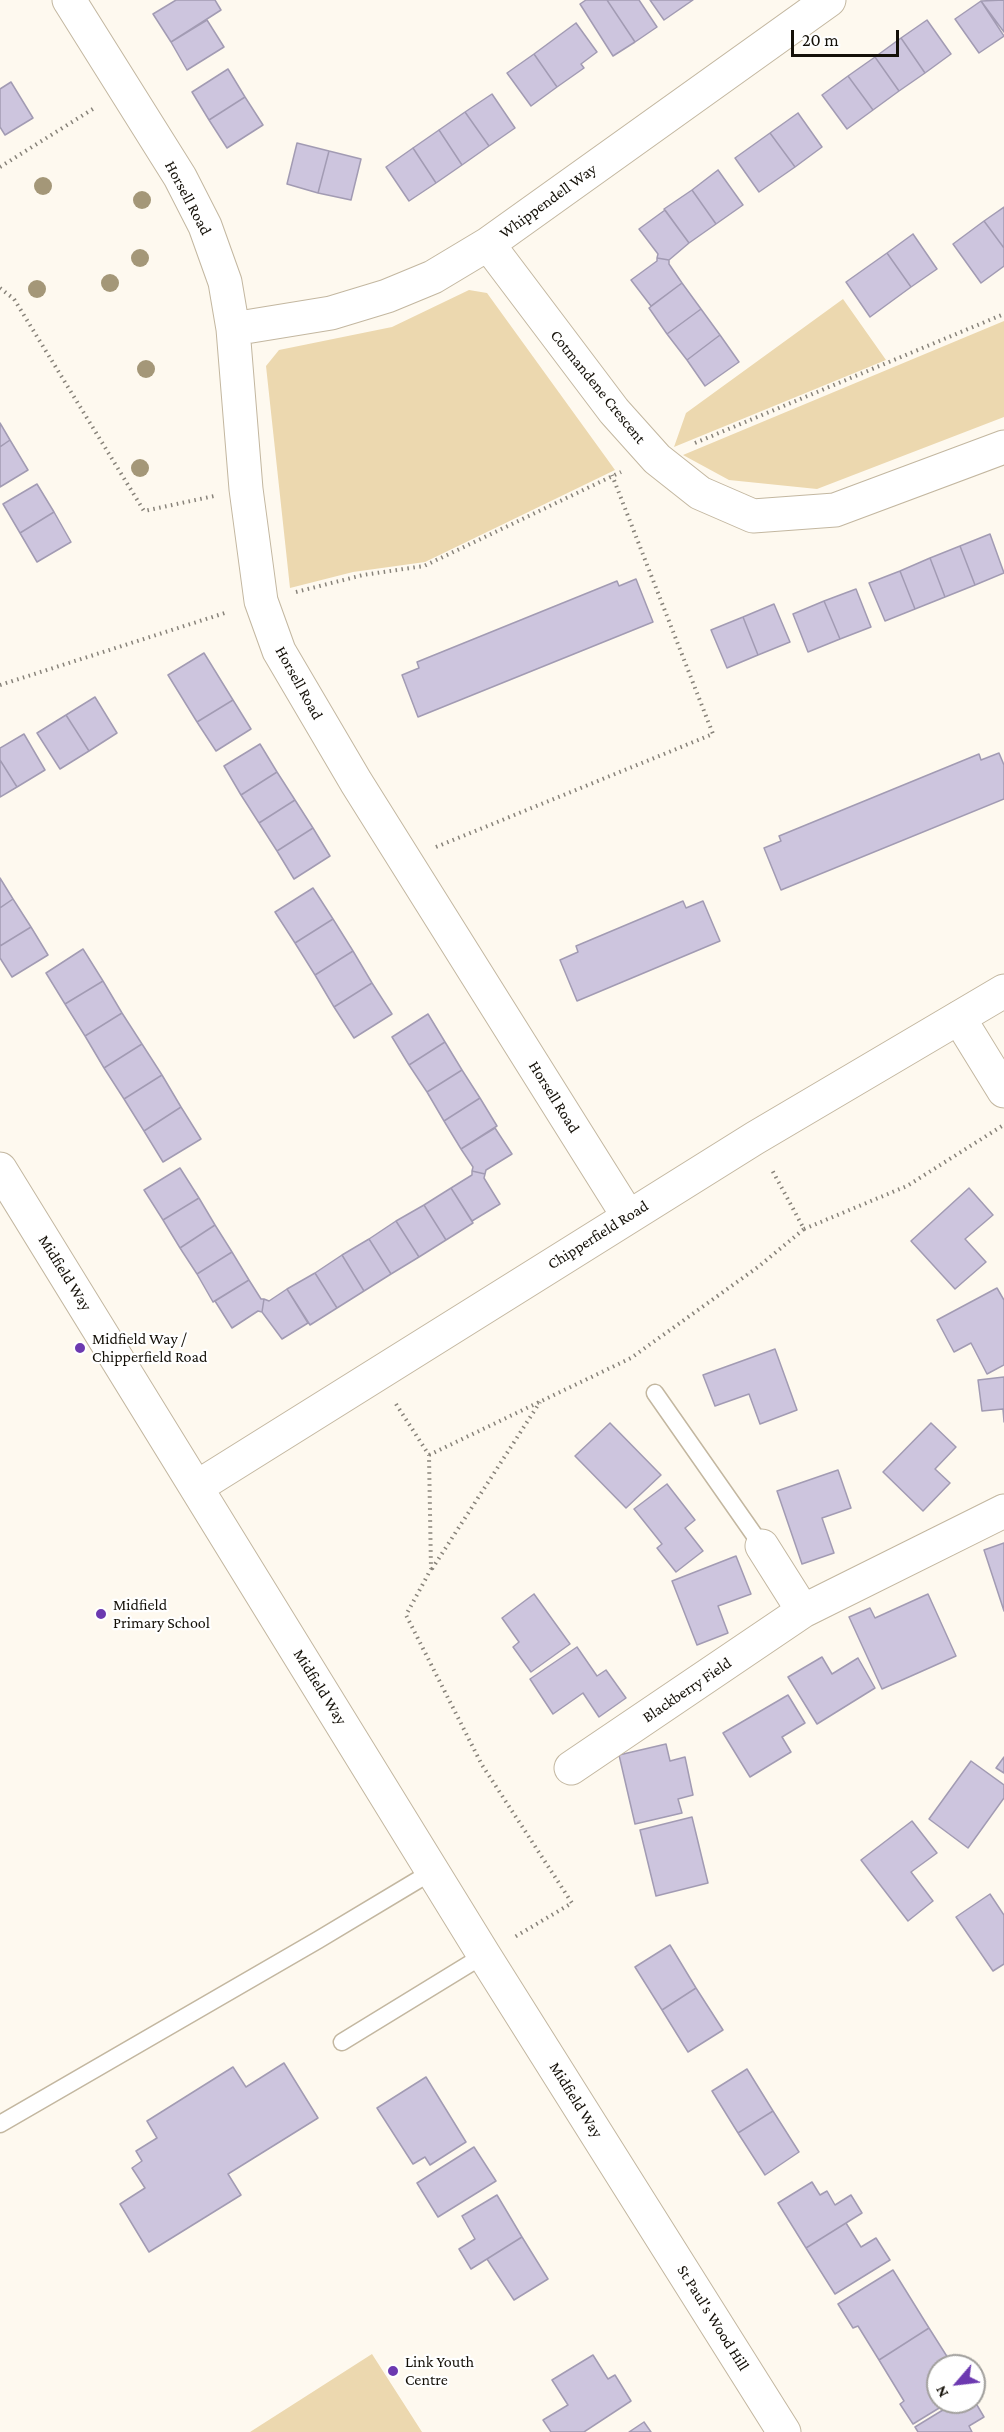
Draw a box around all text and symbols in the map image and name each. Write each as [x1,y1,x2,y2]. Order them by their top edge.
scale bar [794,18,902,56]
text: 20 m [802,30,839,50]
street label: Horsell Road [160,158,216,238]
street label: Whippendell Way [496,159,600,243]
street label: Cotmandene Crescent [546,326,650,448]
street label: Horsell Road [271,643,327,723]
street label: Horsell Road [524,1057,584,1137]
street label: Chipperfield Road [544,1196,652,1274]
street label: Midfield Way [34,1232,96,1314]
place label: Midfield Way / Chipperfield Road [92,1329,207,1367]
marker: Midfield Way / Chipperfield Road [73,1341,87,1355]
place label: Midfield Primary School [113,1595,210,1633]
marker: Midfield Primary School [94,1607,108,1621]
street label: Midfield Way [289,1646,351,1728]
street label: Blackberry Field [639,1653,735,1727]
street label: Midfield Way [545,2059,607,2141]
street label: St Paul's Wood Hill [673,2262,753,2374]
place label: Link Youth Centre [405,2352,474,2390]
north arrow [926,2354,986,2414]
marker: Link Youth Centre [386,2364,400,2378]
text: N [931,2383,951,2401]

